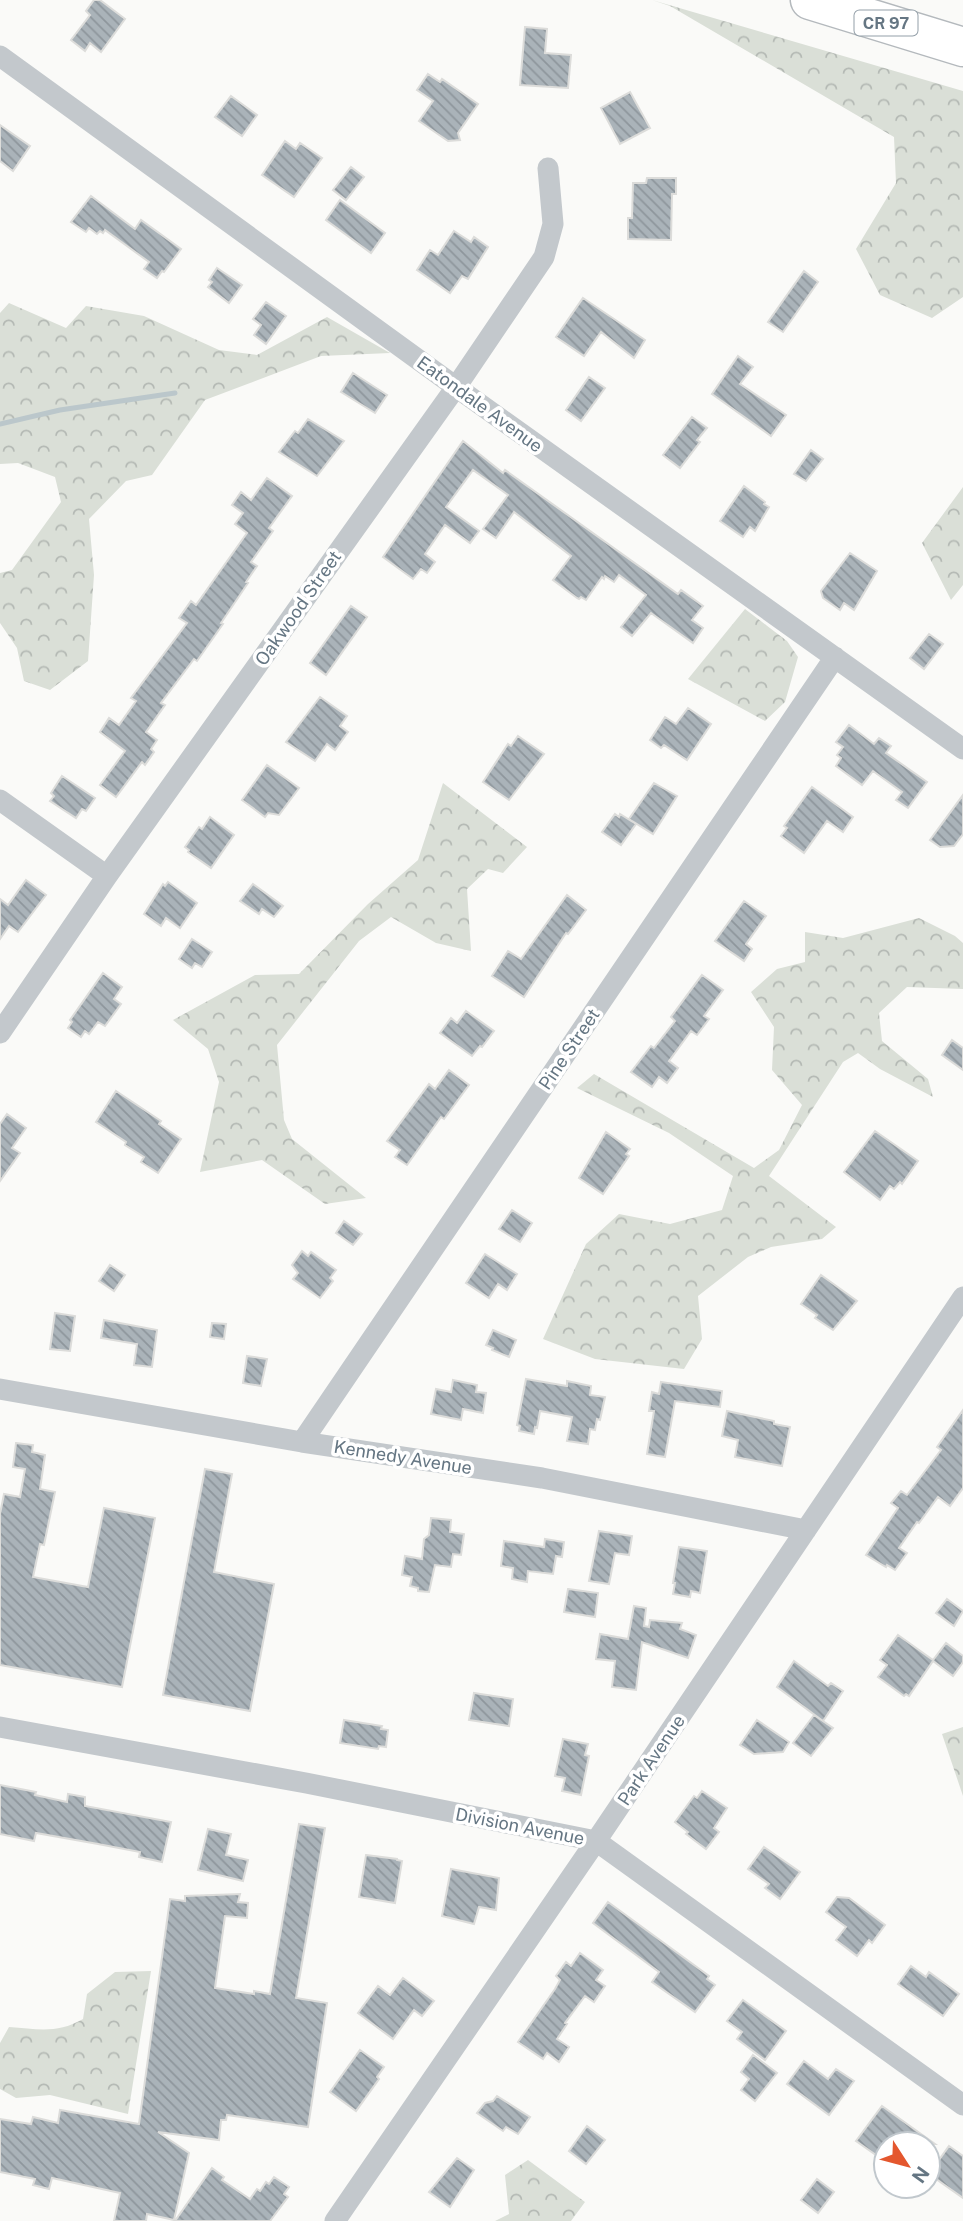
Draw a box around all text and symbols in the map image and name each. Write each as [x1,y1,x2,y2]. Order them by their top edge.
road number: CR 97 [854,10,917,36]
street label: Eatondale Avenue [413,351,547,457]
street label: Oakwood Street [251,547,345,669]
street label: Pine Street [534,1004,604,1094]
street label: Kennedy Avenue [332,1436,474,1478]
street label: Park Avenue [613,1711,689,1809]
street label: Division Avenue [454,1803,586,1849]
north arrow [872,2130,942,2200]
text: N [907,2163,934,2187]

